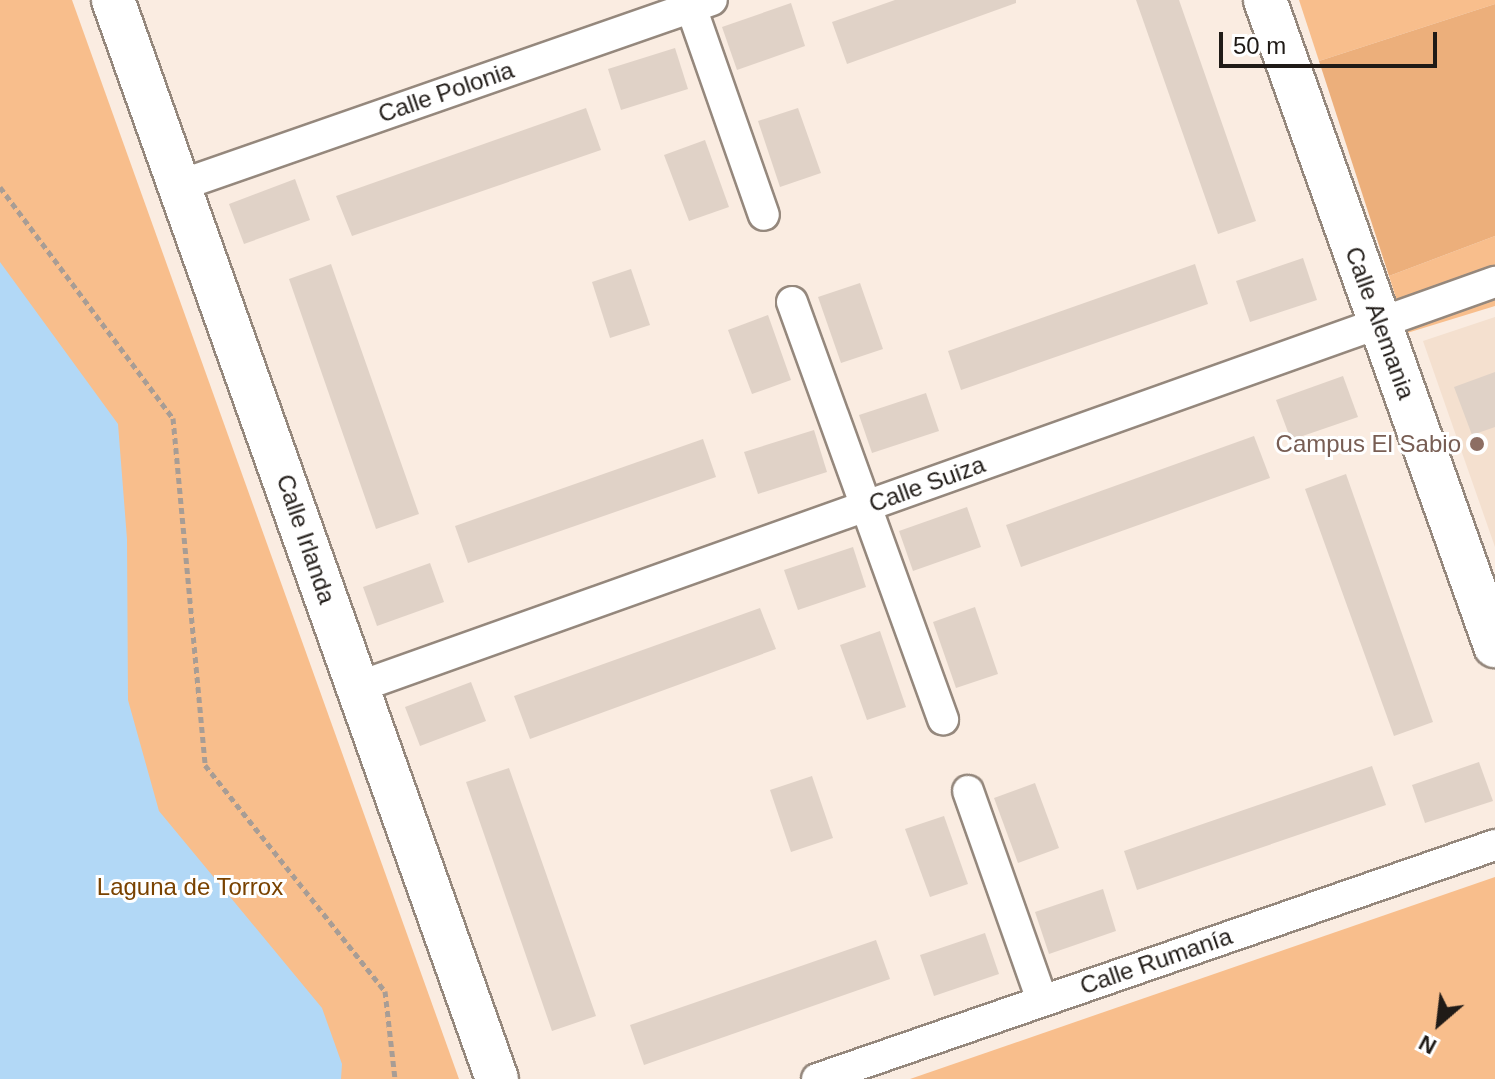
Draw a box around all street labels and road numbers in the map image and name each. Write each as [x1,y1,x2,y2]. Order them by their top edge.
street label: Calle Polonia [374,55,518,129]
street label: Calle Alemania [1339,242,1421,404]
street label: Calle Suiza [865,450,989,518]
street label: Calle Irlanda [270,471,342,607]
street label: Calle Rumanía [1076,922,1236,1000]

